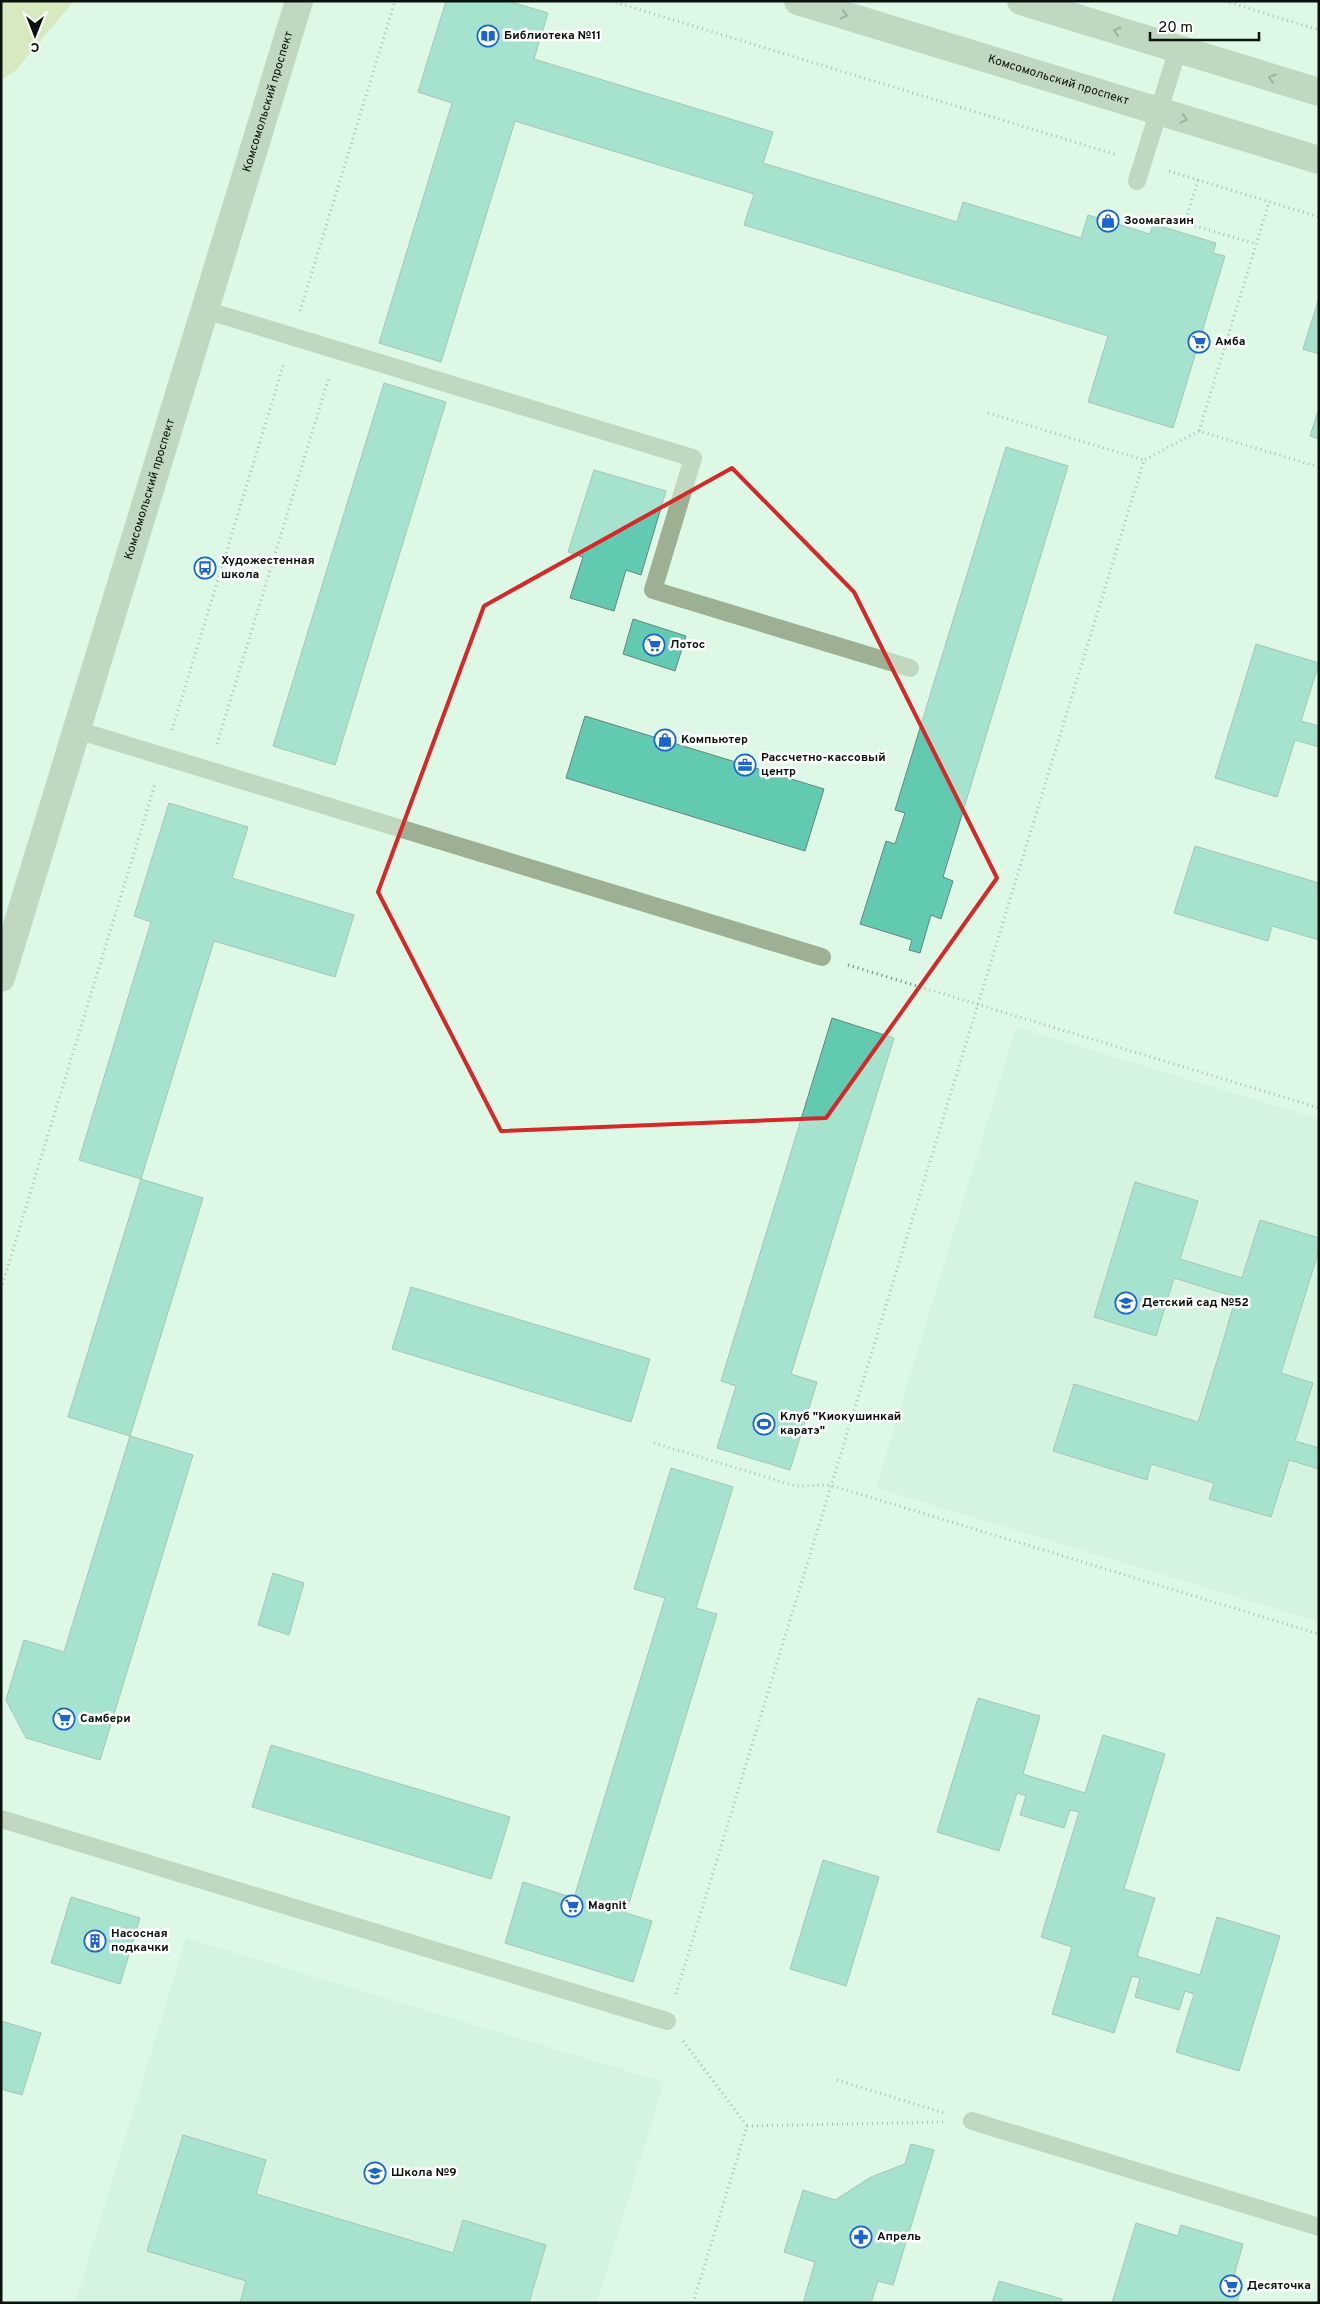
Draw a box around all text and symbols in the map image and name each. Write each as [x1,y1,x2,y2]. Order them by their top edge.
north arrow [10,10,60,60]
one-way arrow [840,10,848,20]
scale bar [1150,10,1259,42]
text: 20 m [1158,19,1193,38]
library icon: Библиотека №11 [476,24,500,48]
one-way arrow [1113,26,1121,36]
place label: Библиотека №11 [504,28,601,44]
street label: Комсомольский проспект [239,29,297,174]
text: С [30,38,39,55]
street label: Комсомольский проспект [986,51,1131,110]
one-way arrow [1268,73,1277,83]
one-way arrow [1179,113,1187,123]
shop icon: Зоомагазин [1096,209,1120,233]
place label: Зоомагазин [1124,213,1194,229]
supermarket icon: Амба [1187,330,1211,354]
place label: Амба [1215,334,1246,350]
street label: Комсомольский проспект [121,416,179,562]
place label: Художестенная школа [221,553,315,583]
bus stop icon: Художестенная школа [193,556,217,580]
supermarket icon: Лотос [642,633,666,657]
place label: Лотос [670,637,705,653]
shop icon: Компьютер [653,728,677,752]
place label: Компьютер [681,732,748,748]
place label: Рассчетно-кассовый центр [761,750,886,780]
office icon: Рассчетно-кассовый центр [733,753,757,777]
school or university icon: Детский сад №52 [1114,1291,1138,1315]
place label: Детский сад №52 [1142,1295,1249,1311]
place label: Клуб "Киокушинкай каратэ" [780,1409,901,1439]
sports icon: Клуб "Киокушинкай каратэ" [752,1412,776,1436]
supermarket icon: Самбери [52,1707,76,1731]
place label: Самбери [80,1711,131,1727]
supermarket icon: Magnit [560,1894,584,1918]
place label: Magnit [588,1898,627,1914]
place label: Насосная подкачки [111,1926,169,1956]
building icon: Насосная подкачки [83,1929,107,1953]
school or university icon: Школа №9 [363,2161,387,2185]
place label: Школа №9 [391,2165,457,2181]
pharmacy icon: Апрель [849,2225,873,2249]
place label: Апрель [877,2229,921,2245]
supermarket icon: Десяточка [1219,2274,1243,2298]
place label: Десяточка [1247,2278,1311,2294]

